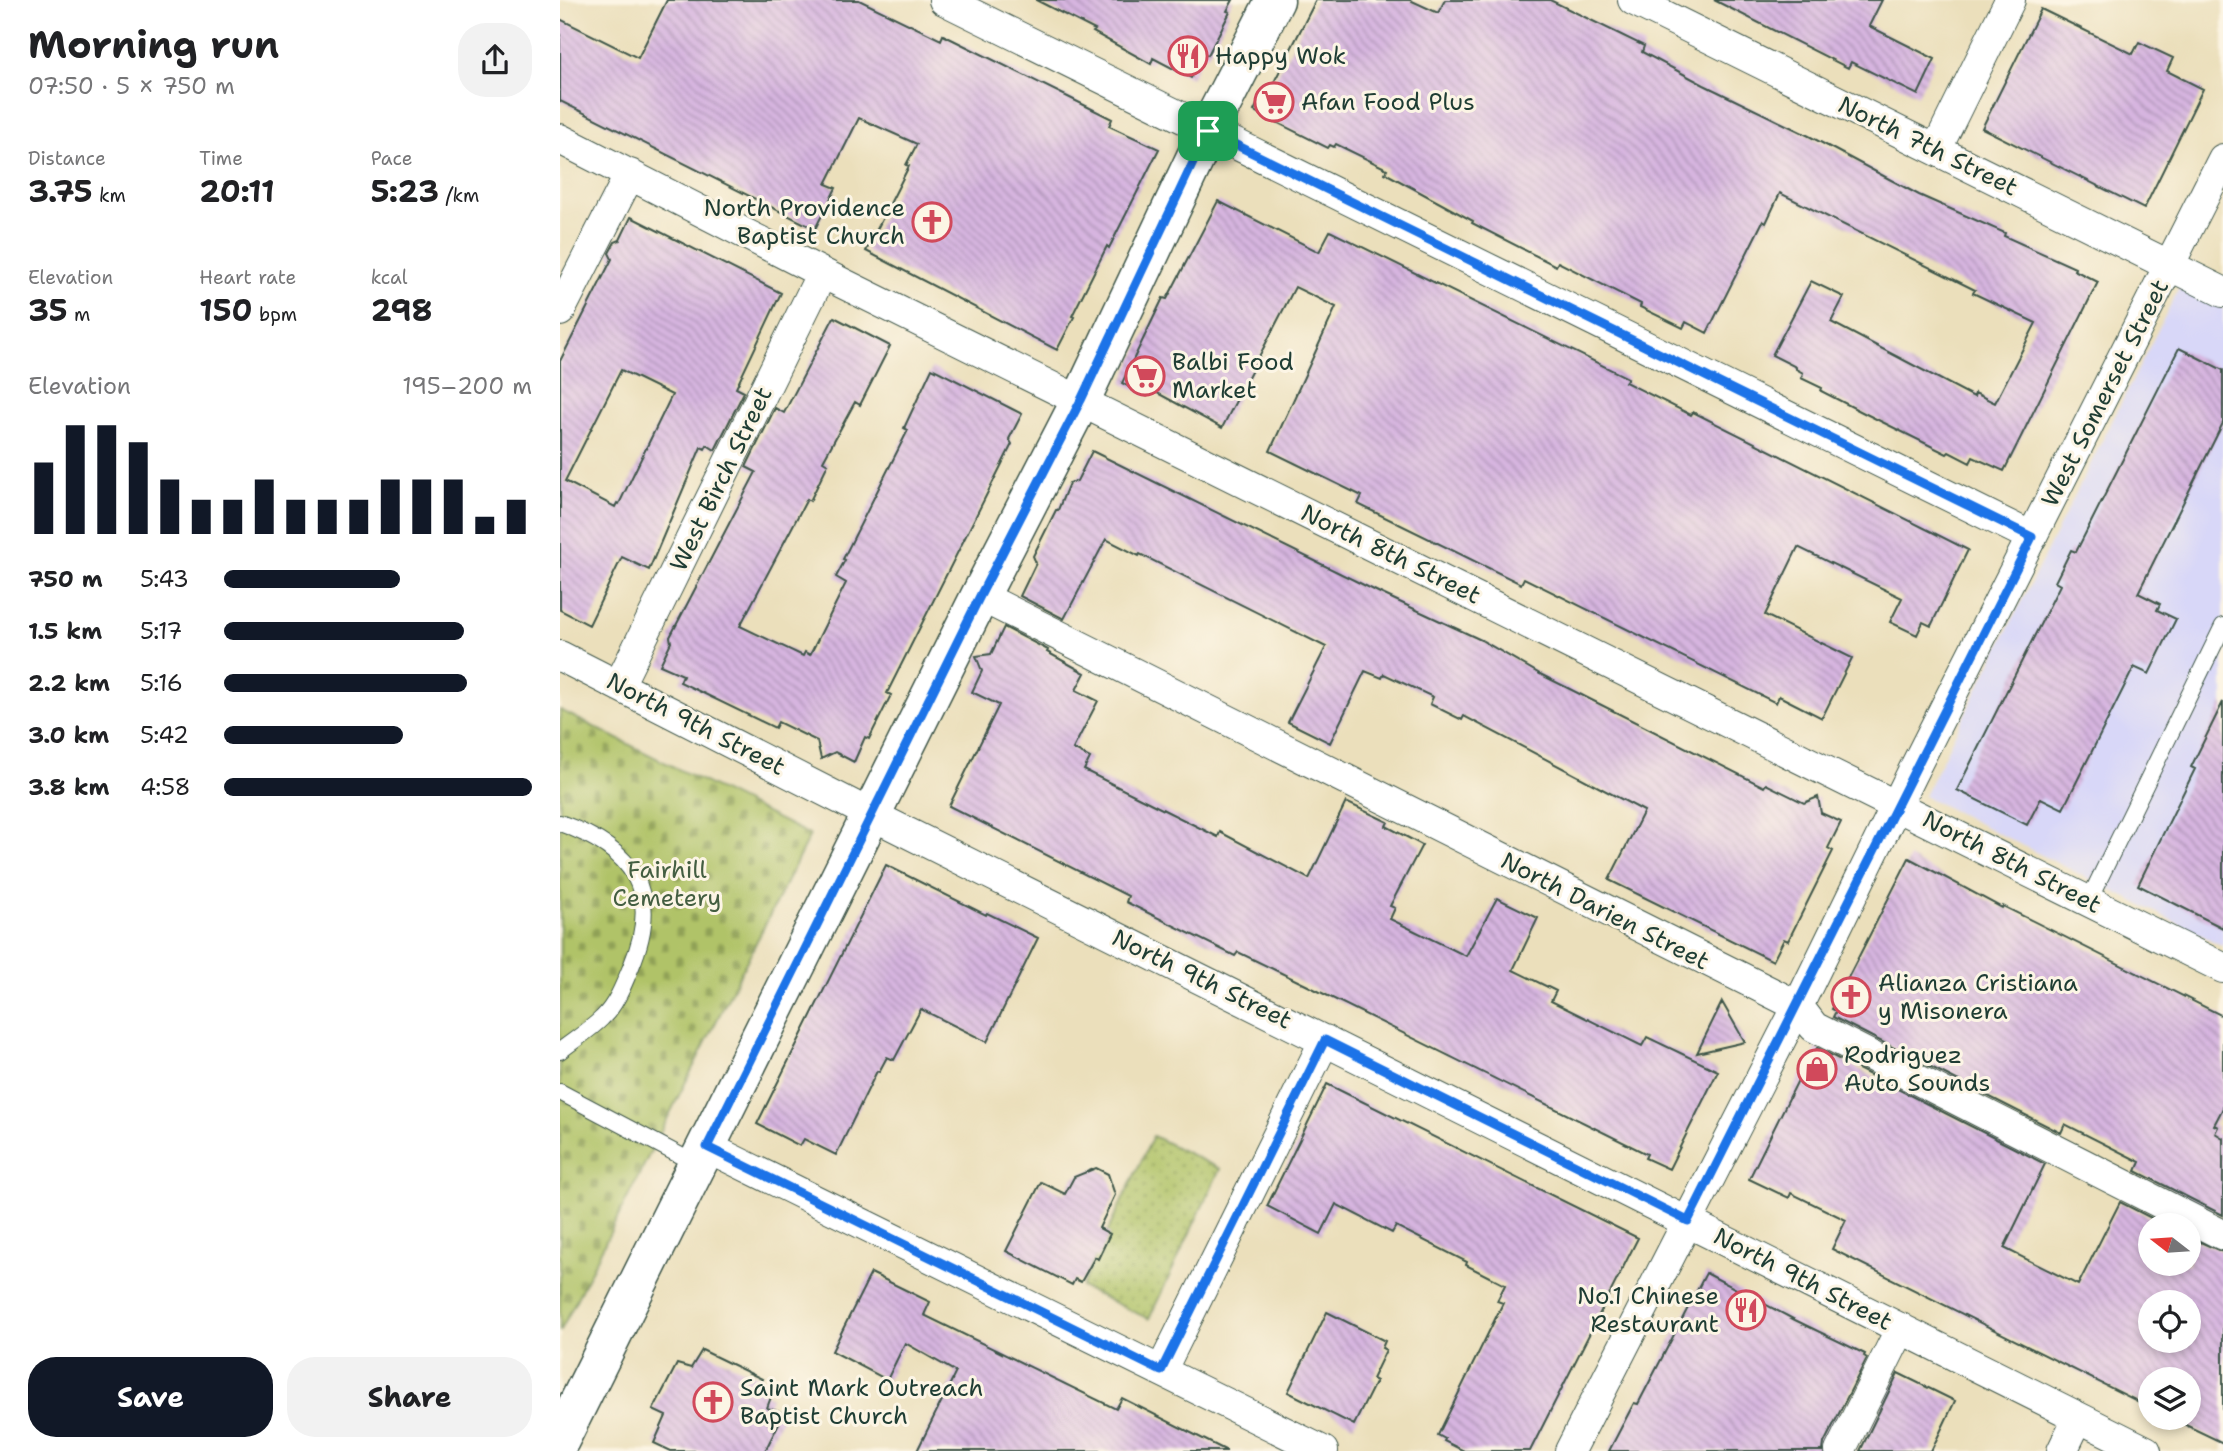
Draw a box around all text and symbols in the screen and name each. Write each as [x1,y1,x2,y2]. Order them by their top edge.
text: Morning run [28,19,279,70]
button: share [458,23,532,97]
restaurant icon: Happy Wok [1167,35,1209,77]
place label: Happy Wok [1215,40,1346,72]
text: 07:50 · 5 × 750 m [28,71,235,101]
supermarket icon: Afan Food Plus [1253,81,1295,123]
place label: Afan Food Plus [1301,86,1475,118]
street label: North 7th Street [1833,89,2023,203]
pin [1178,101,1238,161]
icon: arrive [1189,112,1227,150]
text: Distance [28,146,106,171]
text: Time [199,146,243,171]
text: Pace [371,146,412,171]
text: 3.75 [28,171,92,212]
text: 20:11 [199,171,275,212]
text: 5:23 [371,171,439,212]
text: km [92,183,126,208]
text: /km [439,183,479,208]
place label: North Providence Baptist Church [703,192,905,252]
church icon: North Providence Baptist Church [911,201,953,243]
text: Elevation [28,265,113,290]
text: Heart rate [199,265,296,290]
text: kcal [371,265,408,290]
street label: West Somerset Street [2034,274,2176,512]
text: 35 [28,290,68,331]
text: 150 [199,290,253,331]
text: 298 [371,290,432,331]
text: m [68,302,90,327]
text: bpm [253,302,297,327]
place label: Balbi Food Market [1172,346,1294,406]
supermarket icon: Balbi Food Market [1124,355,1166,397]
text: Elevation [28,371,131,401]
text: 195–200 m [402,371,532,401]
street label: West Birch Street [662,381,780,577]
street label: North 8th Street [1296,497,1486,611]
text: 750 m [28,564,103,594]
text: 5:43 [140,564,189,594]
text: 1.5 km [28,616,102,646]
text: 5:17 [140,616,182,646]
street label: North 9th Street [601,665,791,783]
text: 2.2 km [28,668,110,698]
text: 5:16 [140,668,183,698]
text: 3.0 km [28,720,109,750]
text: 5:42 [140,720,189,750]
text: 3.8 km [28,772,109,802]
text: 4:58 [140,772,191,802]
street label: North 8th Street [1917,803,2107,921]
street label: North Darien Street [1495,845,1715,977]
park label: Fairhill Cemetery [613,854,721,914]
street label: North 9th Street [1107,922,1297,1036]
place label: Alianza Cristiana y Misonera [1878,967,2078,1027]
church icon: Alianza Cristiana y Misonera [1830,976,1872,1018]
place label: Rodriguez Auto Sounds [1844,1039,1990,1099]
shop icon: Rodriguez Auto Sounds [1796,1048,1838,1090]
north arrow [2138,1213,2202,1276]
map controls [2138,1213,2201,1430]
street label: North 9th Street [1708,1220,1898,1338]
place label: No.1 Chinese Restaurant [1577,1280,1719,1340]
restaurant icon: No.1 Chinese Restaurant [1725,1289,1767,1331]
button: locate [2138,1290,2201,1353]
button: Save [28,1357,273,1437]
button: Share [287,1357,532,1437]
button: layers [2138,1367,2201,1430]
place label: Saint Mark Outreach Baptist Church [740,1372,984,1432]
church icon: Saint Mark Outreach Baptist Church [692,1381,734,1423]

